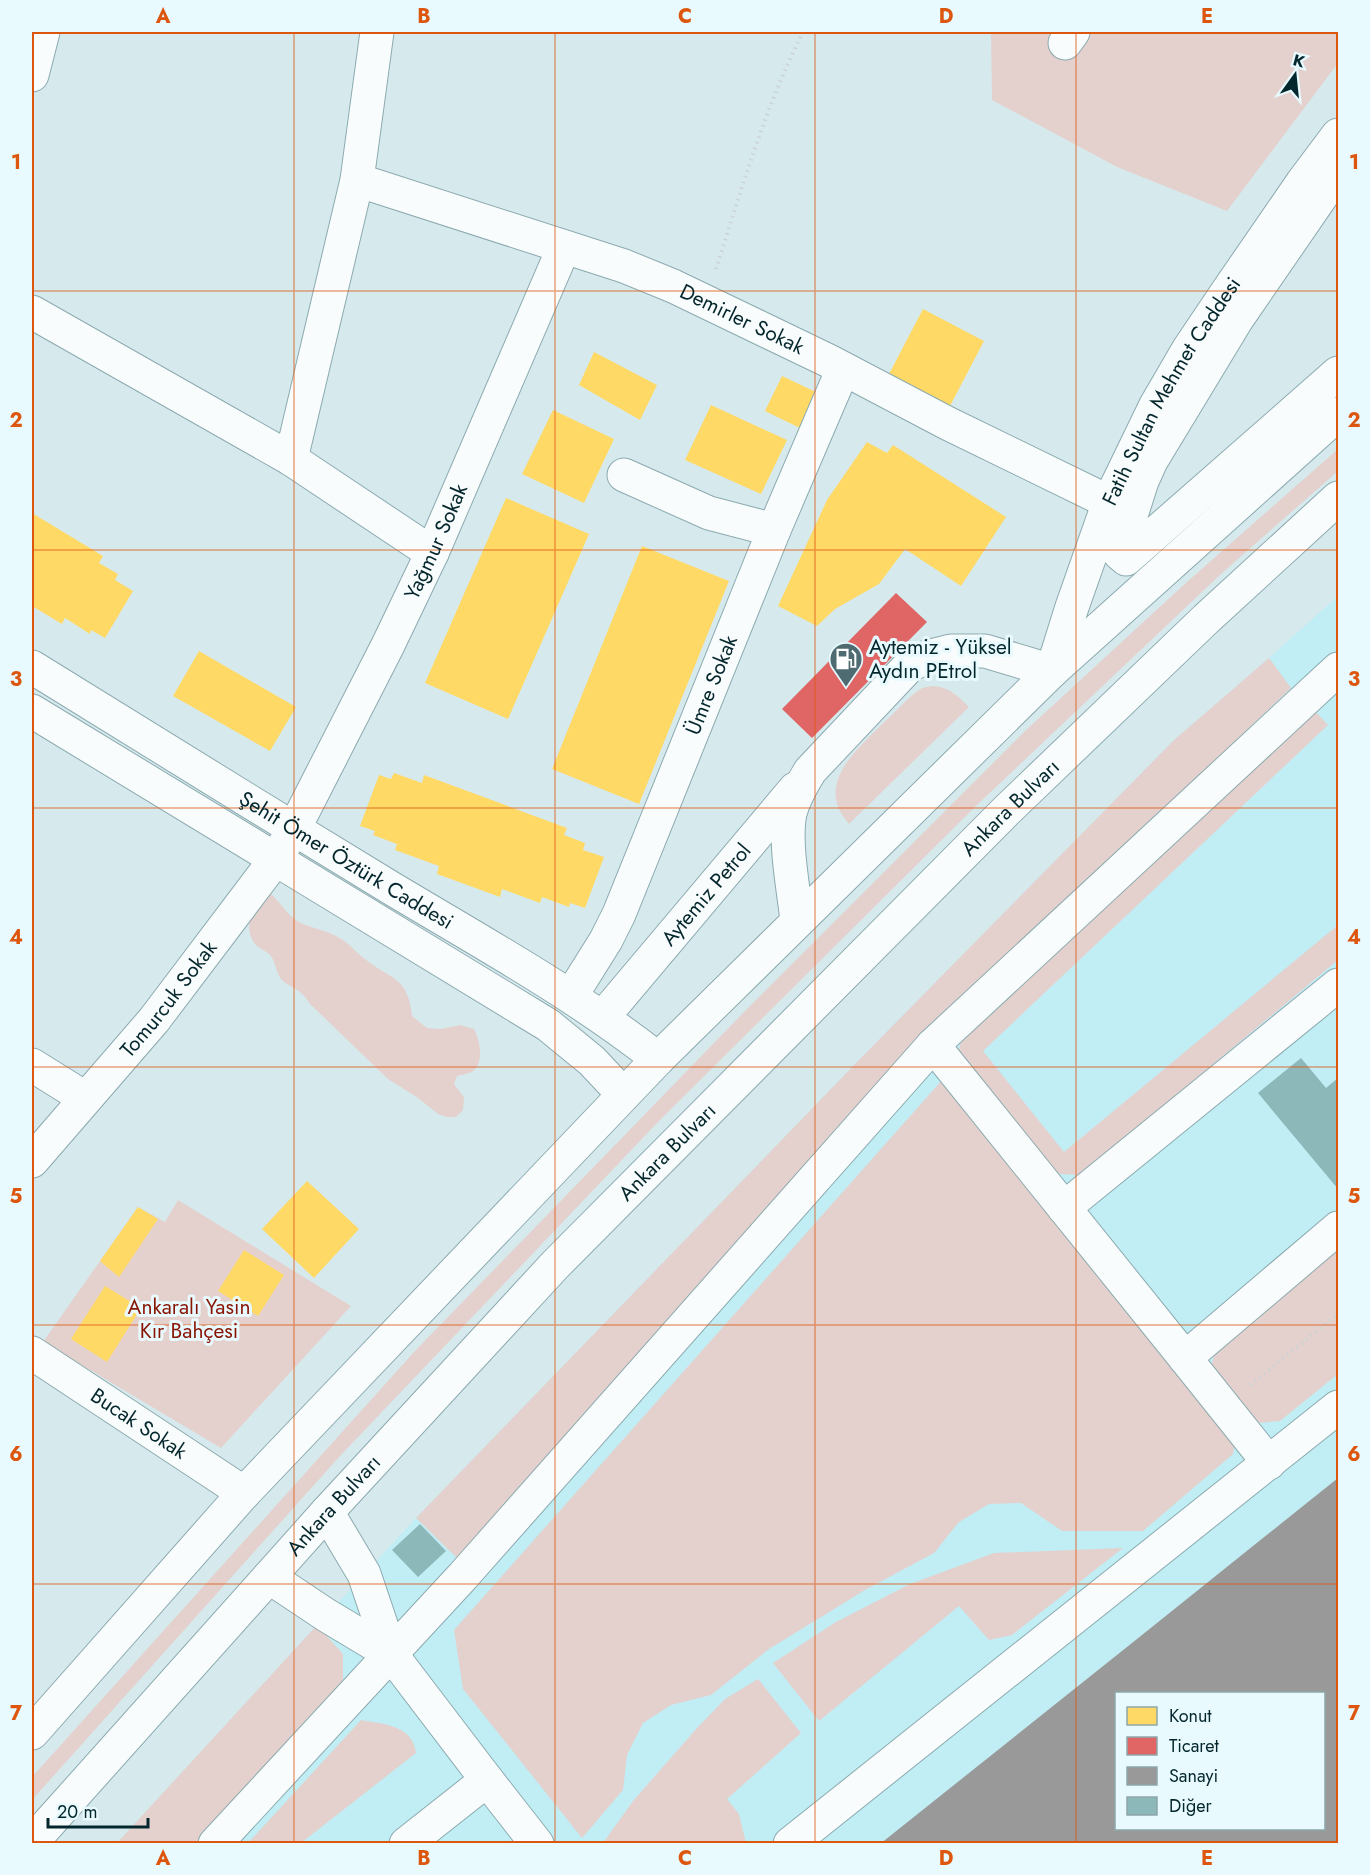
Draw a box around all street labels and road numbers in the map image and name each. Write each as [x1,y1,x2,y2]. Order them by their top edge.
street label: Fatih Sultan Mehmet Caddesi [1095,271,1248,510]
street label: Demirler Sokak [675,276,810,362]
street label: Yağmur Sokak [397,478,475,605]
street label: Ümre Sokak [678,630,745,739]
street label: Ankara Bulvarı [954,752,1066,863]
street label: Şehit Ömer Öztürk Caddesi [233,784,459,937]
street label: Aytemiz Petrol [654,837,758,952]
street label: Tomurcuk Sokak [113,933,225,1064]
street label: Ankara Bulvarı [612,1096,723,1208]
street label: Bucak Sokak [85,1381,194,1467]
street label: Ankara Bulvarı [280,1448,388,1563]

